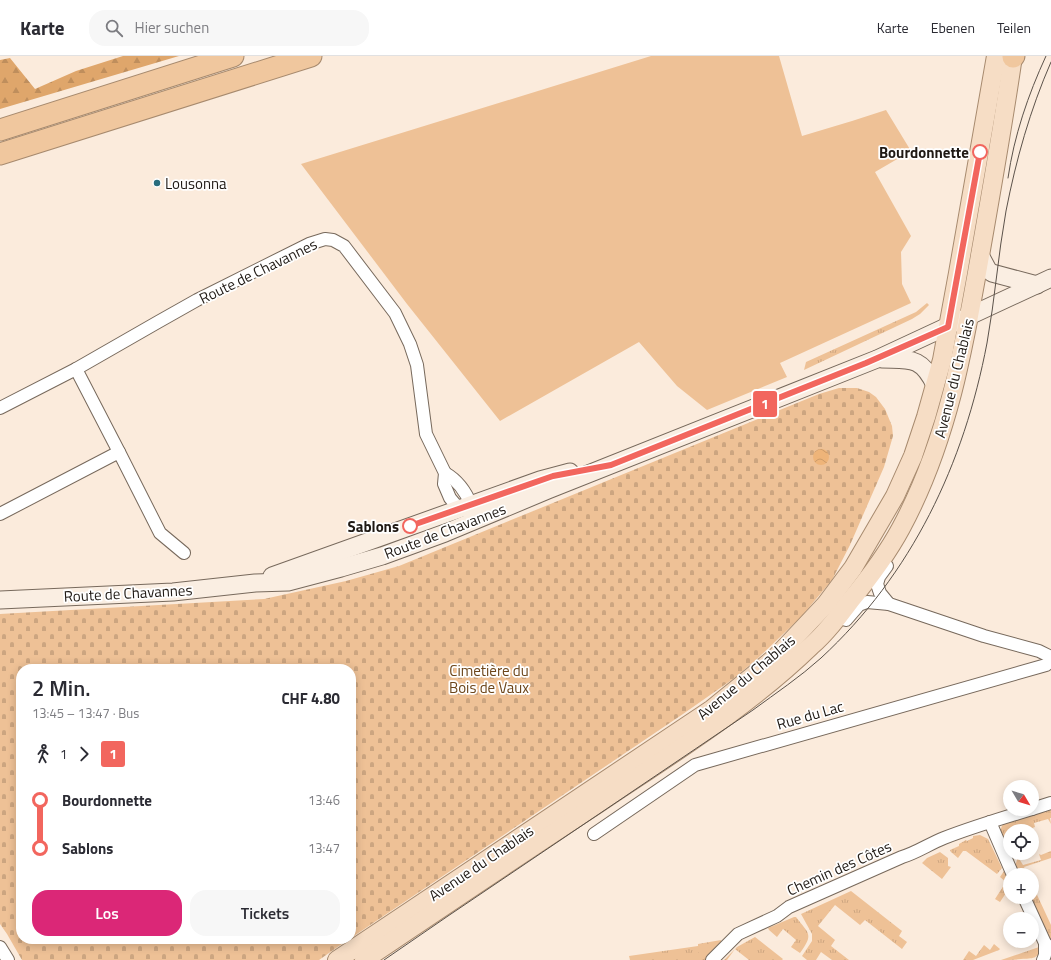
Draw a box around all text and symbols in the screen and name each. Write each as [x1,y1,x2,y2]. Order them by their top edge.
search box [89,10,369,46]
text: Karte [20,13,65,42]
text: Hier suchen [135,16,209,39]
icon: search [103,17,125,39]
text: Karte [877,17,909,38]
text: Ebenen [931,17,975,38]
text: Teilen [997,17,1031,38]
place label: Bourdonnette [879,141,969,164]
marker: Bourdonnette [972,144,988,160]
place label: Lousonna [165,172,227,195]
marker: Lousonna [152,178,162,188]
street label: Route de Chavannes [195,232,321,310]
street label: Avenue du Chablais [928,316,980,440]
line badge: 1 [752,391,778,417]
text: 1 [761,393,769,414]
street label: Route de Chavannes [381,497,509,565]
place label: Sablons [348,515,399,538]
marker: Sablons [402,518,418,534]
street label: Route de Chavannes [63,578,193,608]
street label: Avenue du Chablais [692,629,800,725]
park label: Cimetière du Bois de Vaux [449,659,529,699]
text: 2 Min. [32,671,90,705]
text: CHF 4.80 [281,687,340,710]
street label: Rue du Lac [774,695,846,735]
text: 13:45 – 13:47 · Bus [32,703,139,723]
icon: walk [32,743,54,765]
icon: forward [73,743,95,765]
text: 1 [109,743,117,764]
text: 1 [60,744,67,764]
north arrow [1003,780,1039,816]
map controls [1003,780,1039,948]
text: Bourdonnette [62,789,152,812]
text: 13:46 [308,790,340,810]
street label: Avenue du Chablais [424,819,538,907]
button: locate [1003,824,1039,860]
street label: Chemin des Côtes [783,835,895,901]
text: Sablons [62,837,113,860]
text: 13:47 [308,838,340,858]
button: + [1003,868,1039,904]
button: Los [32,890,182,936]
button: Tickets [190,890,340,936]
button: − [1003,912,1039,948]

